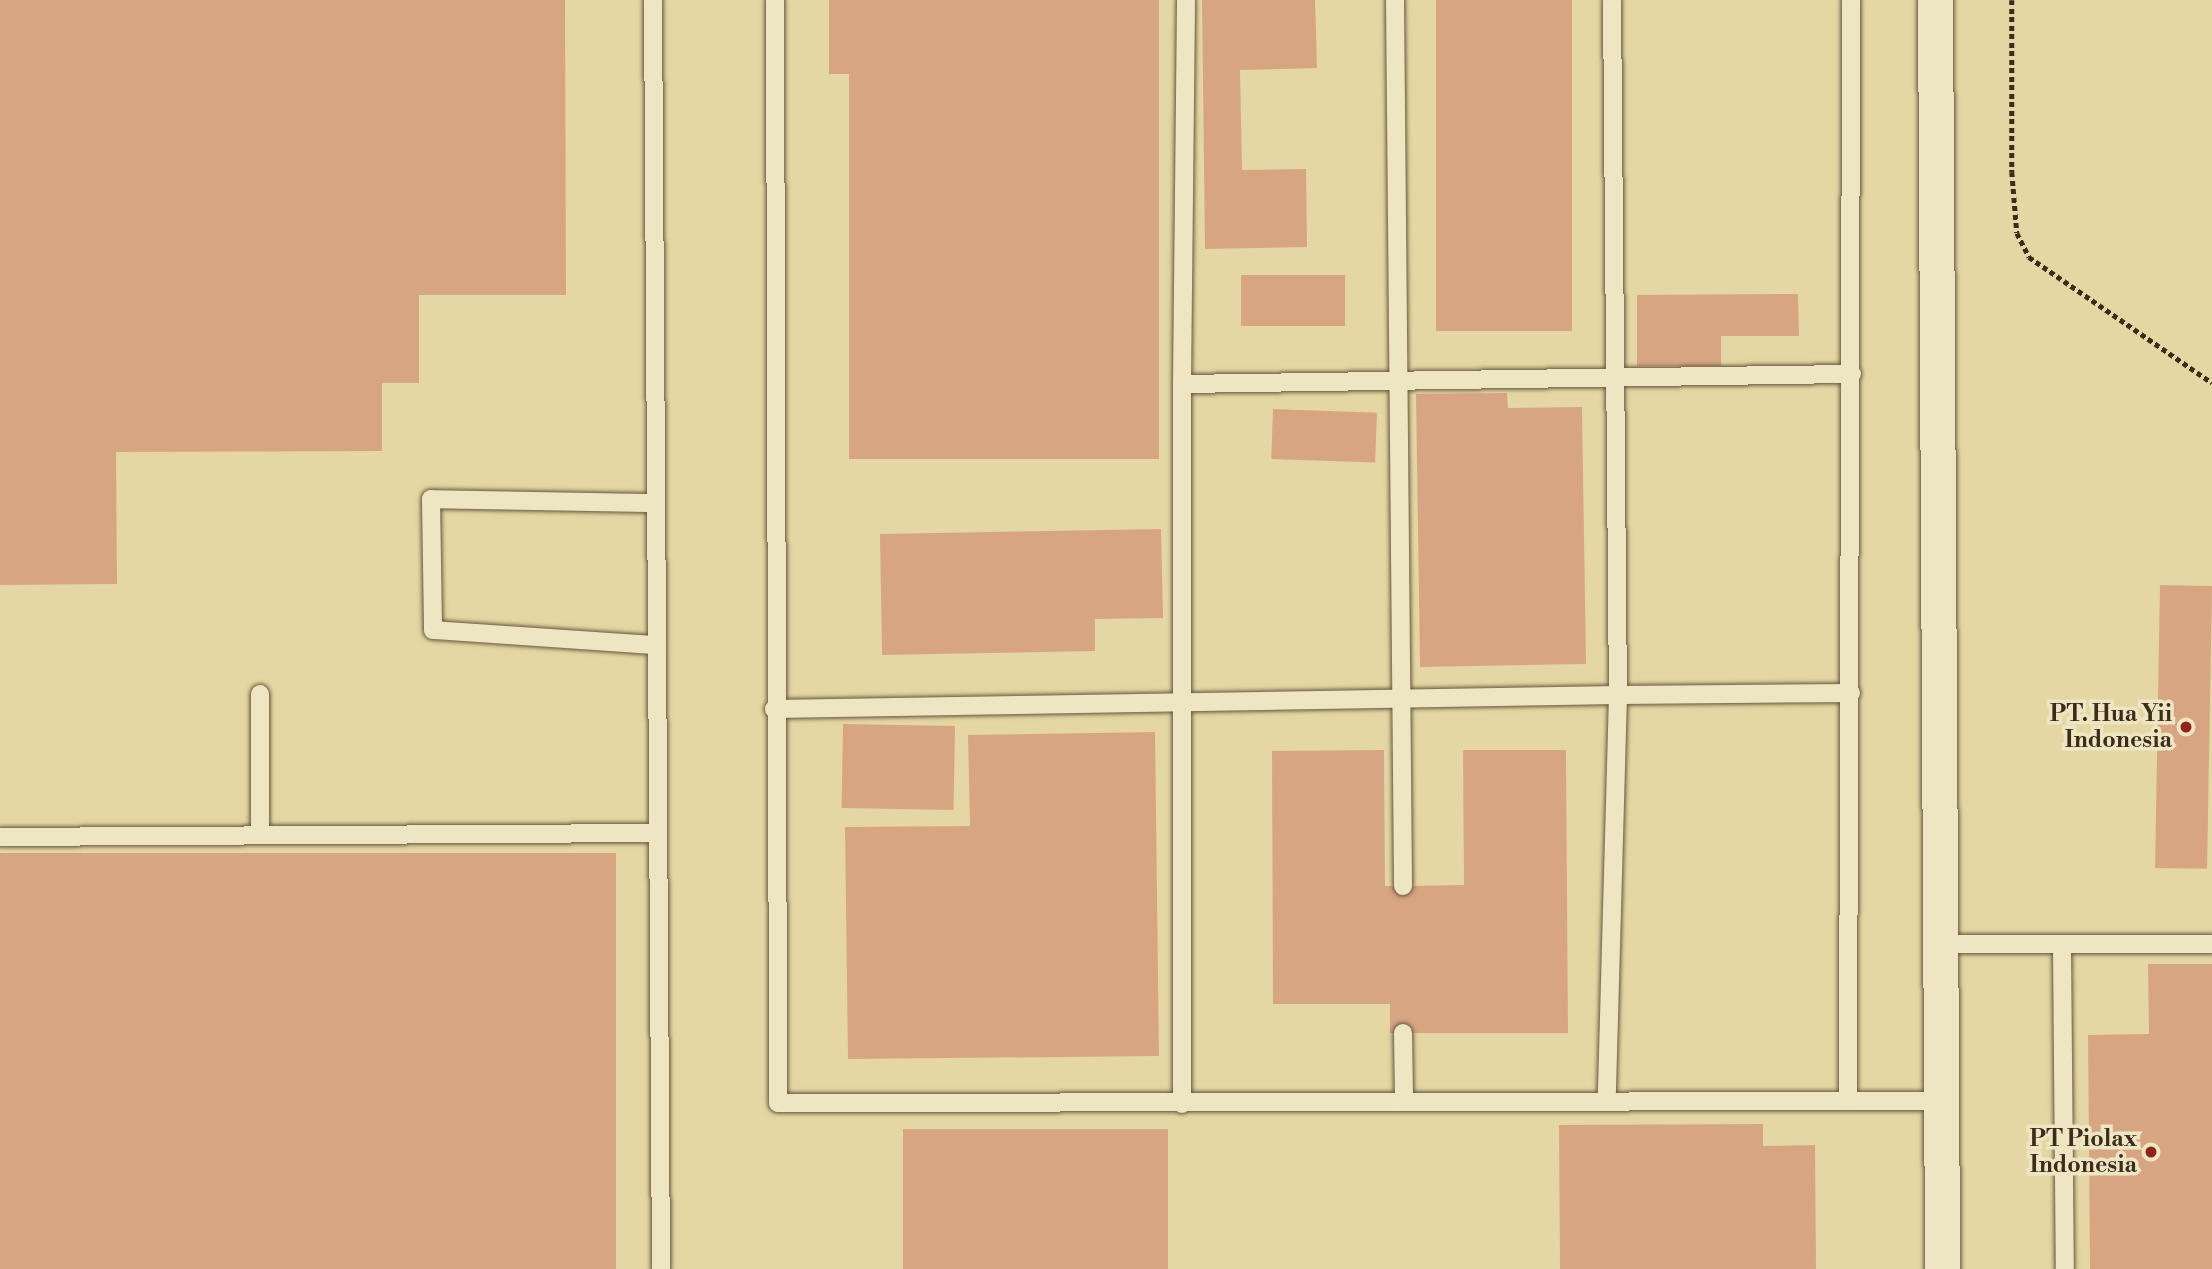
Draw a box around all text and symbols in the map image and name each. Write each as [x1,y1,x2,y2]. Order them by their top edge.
place label: PT. Hua Yii Indonesia [2050,700,2172,754]
marker: PT. Hua Yii Indonesia [2178,719,2194,735]
place label: PT Piolax Indonesia [2030,1125,2137,1179]
marker: PT Piolax Indonesia [2143,1144,2159,1160]

